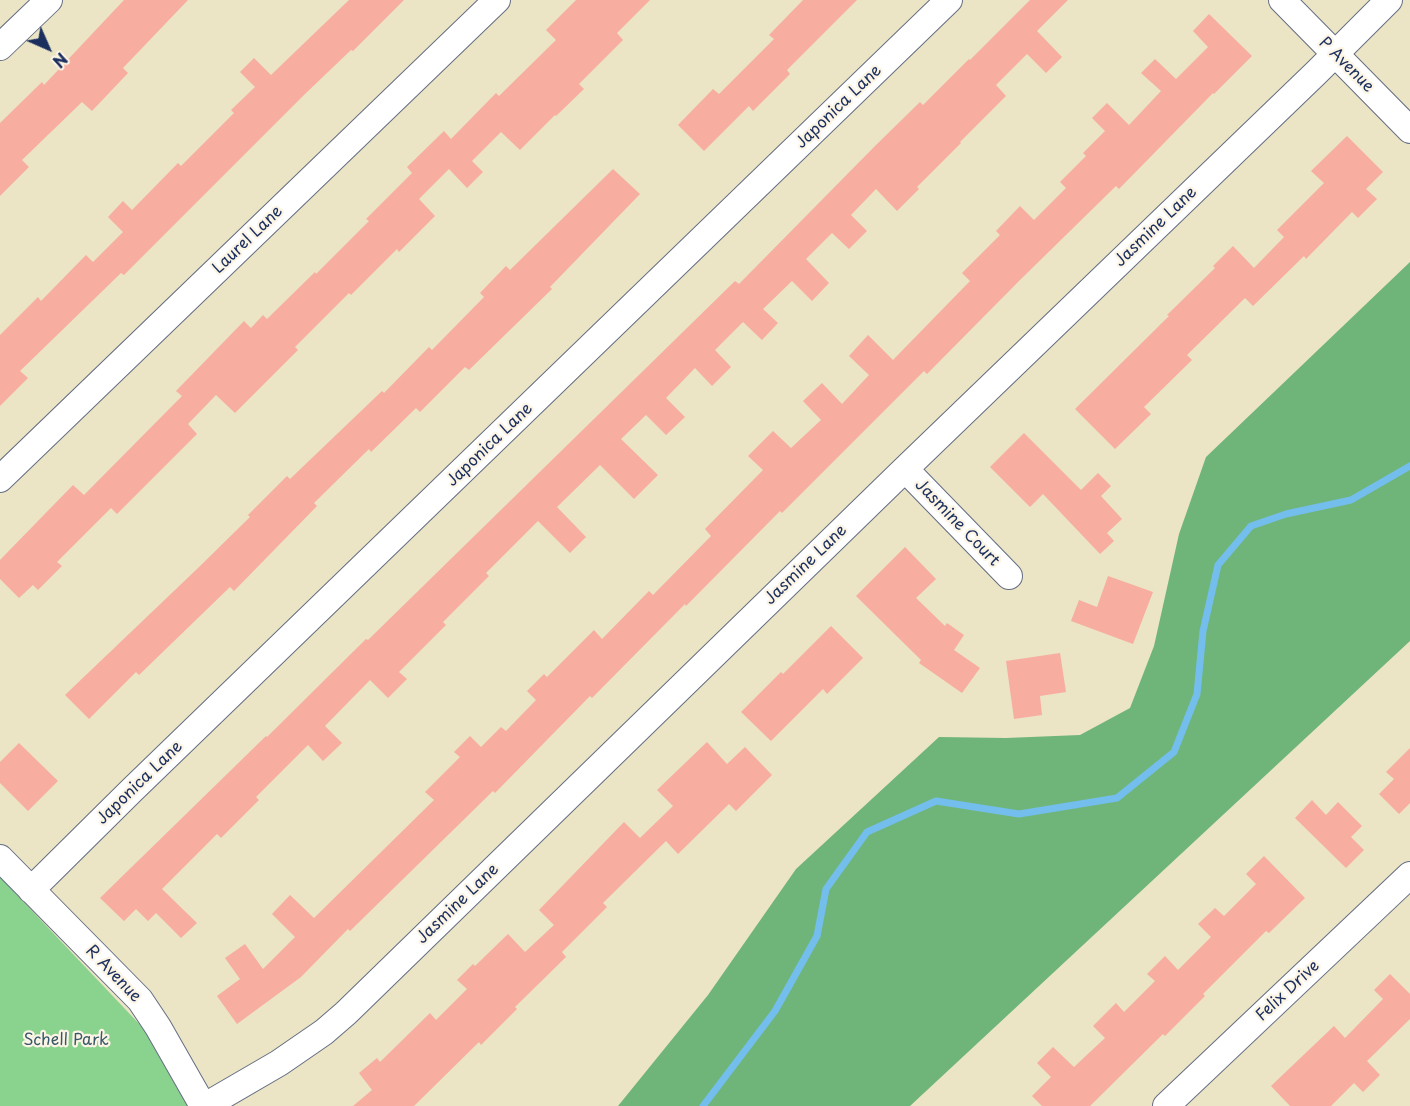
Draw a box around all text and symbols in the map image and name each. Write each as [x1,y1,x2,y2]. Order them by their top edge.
north arrow [18,18,78,78]
street label: P Avenue [1315,34,1377,96]
text: N [48,48,74,74]
street label: Japonica Lane [792,61,886,153]
street label: Jasmine Lane [1111,183,1201,271]
street label: Laurel Lane [209,202,287,278]
street label: Japonica Lane [443,399,537,491]
street label: Jasmine Court [911,475,1003,571]
street label: Jasmine Lane [761,521,851,609]
street label: Japonica Lane [93,737,187,829]
street label: Jasmine Lane [413,860,503,948]
street label: R Avenue [81,942,145,1006]
street label: Felix Drive [1252,957,1324,1025]
park label: Schell Park [23,1031,109,1051]

